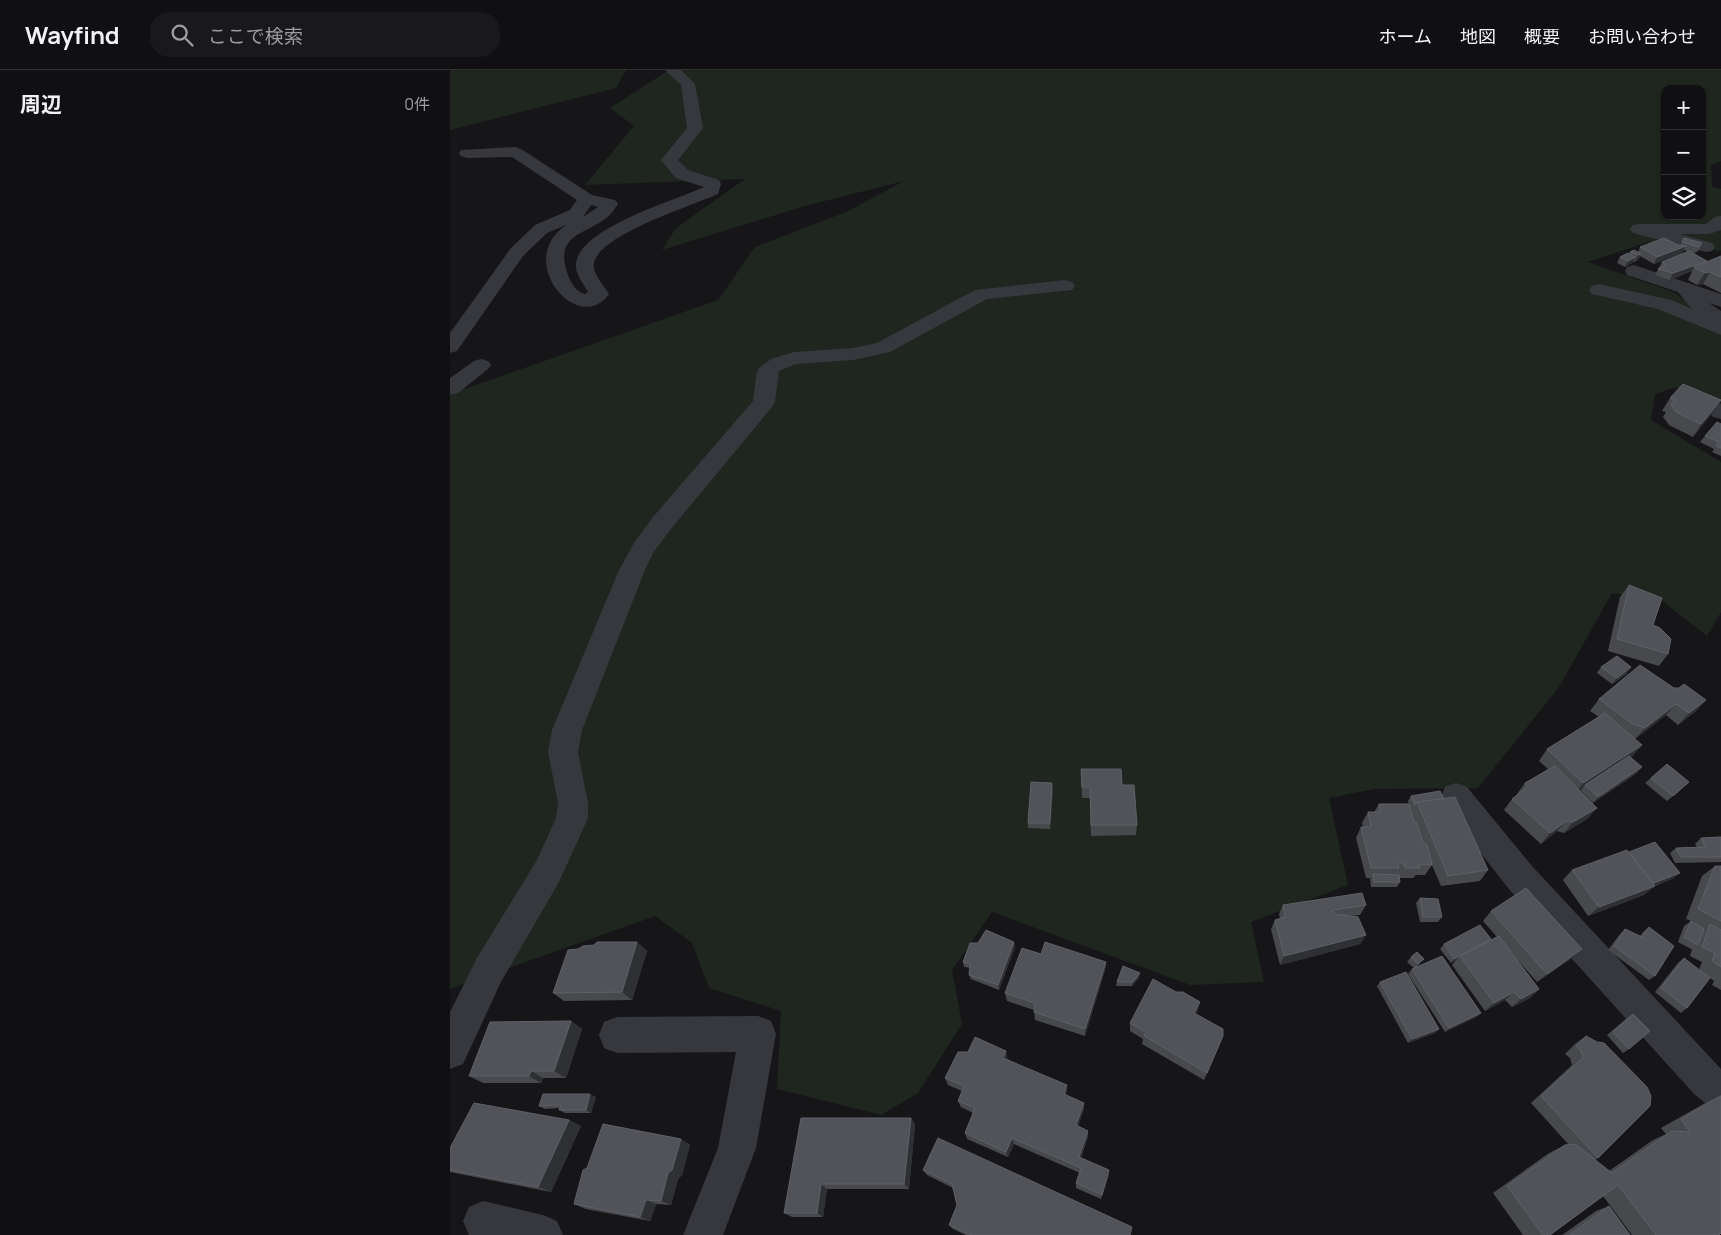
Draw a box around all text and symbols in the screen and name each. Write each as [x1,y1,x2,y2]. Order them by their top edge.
search box [150,12,500,57]
text: Wayfind [25,18,120,51]
icon: search [168,21,196,49]
text: ここで検索 [208,23,303,49]
text: ホーム [1379,24,1432,48]
text: 地図 [1460,24,1496,48]
text: 概要 [1524,24,1560,48]
text: お問い合わせ [1588,24,1696,48]
map controls [1661,85,1706,220]
button: + [1661,85,1706,130]
text: 周辺 [20,90,62,118]
text: 0件 [404,93,430,115]
button: − [1661,130,1706,175]
button: layers [1661,175,1706,220]

